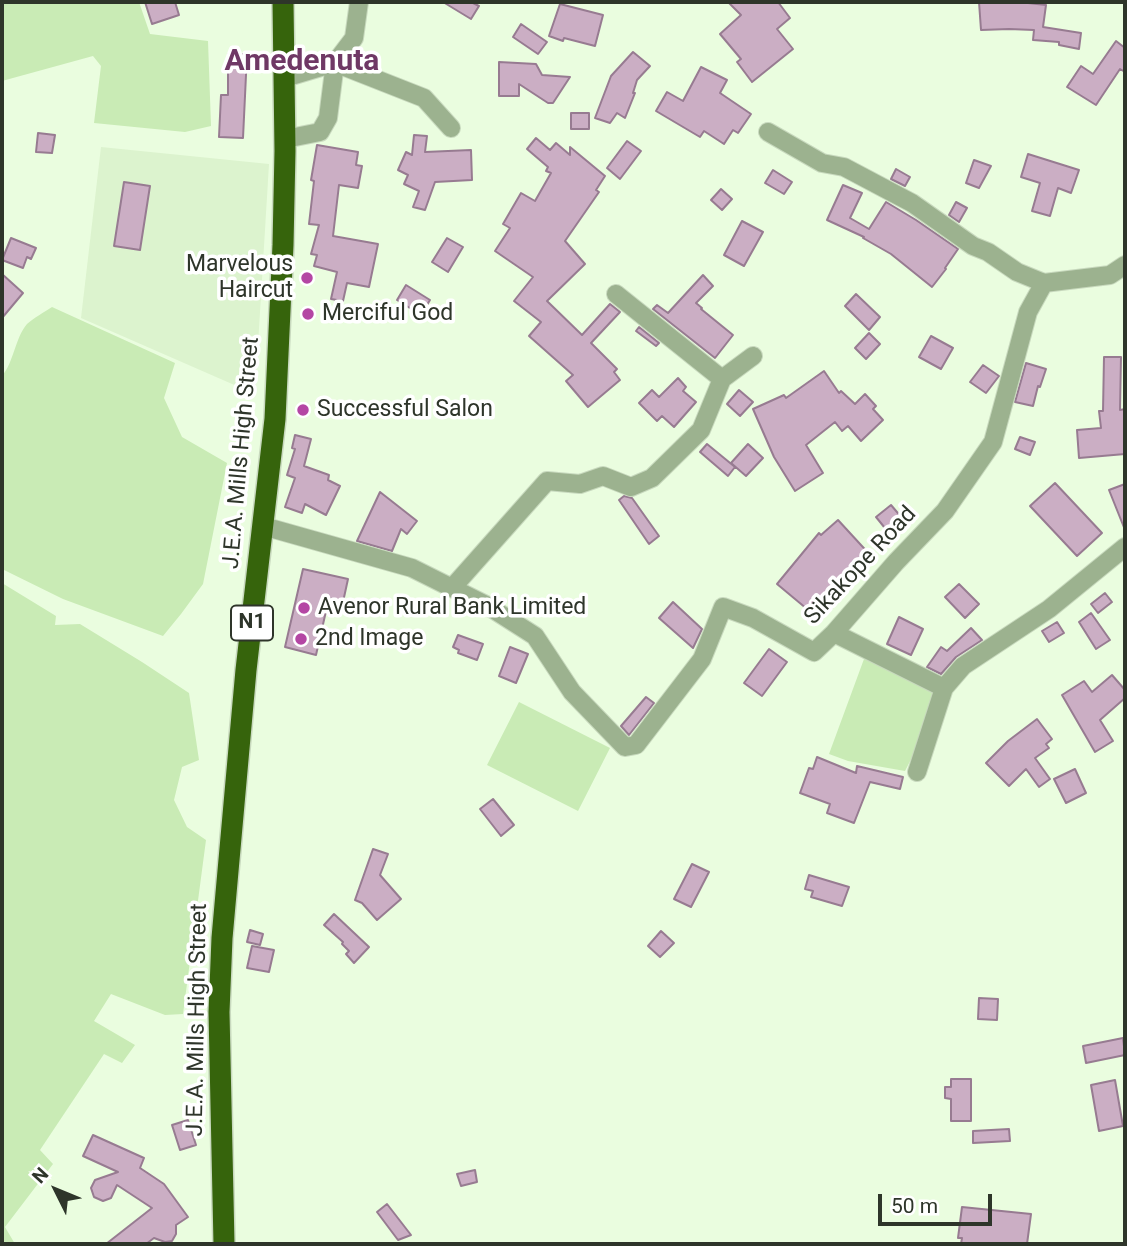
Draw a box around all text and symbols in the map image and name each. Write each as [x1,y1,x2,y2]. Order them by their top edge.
district label: Amedenuta [225,44,379,80]
place label: Marvelous Haircut [186,251,293,305]
marker: Marvelous Haircut [299,270,315,286]
place label: Merciful God [322,300,453,328]
marker: Merciful God [300,306,316,322]
street label: J.E.A. Mills High Street [218,336,266,570]
place label: Successful Salon [317,396,493,424]
marker: Successful Salon [295,402,311,418]
street label: Sikakope Road [799,501,923,631]
place label: Avenor Rural Bank Limited [318,594,586,622]
marker: Avenor Rural Bank Limited [296,600,312,616]
road number: N1 [231,606,273,640]
place label: 2nd Image [315,625,423,653]
marker: 2nd Image [293,631,309,647]
street label: J.E.A. Mills High Street [182,903,214,1137]
north arrow [21,1155,91,1225]
text: N [27,1163,53,1188]
scale bar [882,1180,996,1224]
text: 50 m [891,1194,938,1218]

